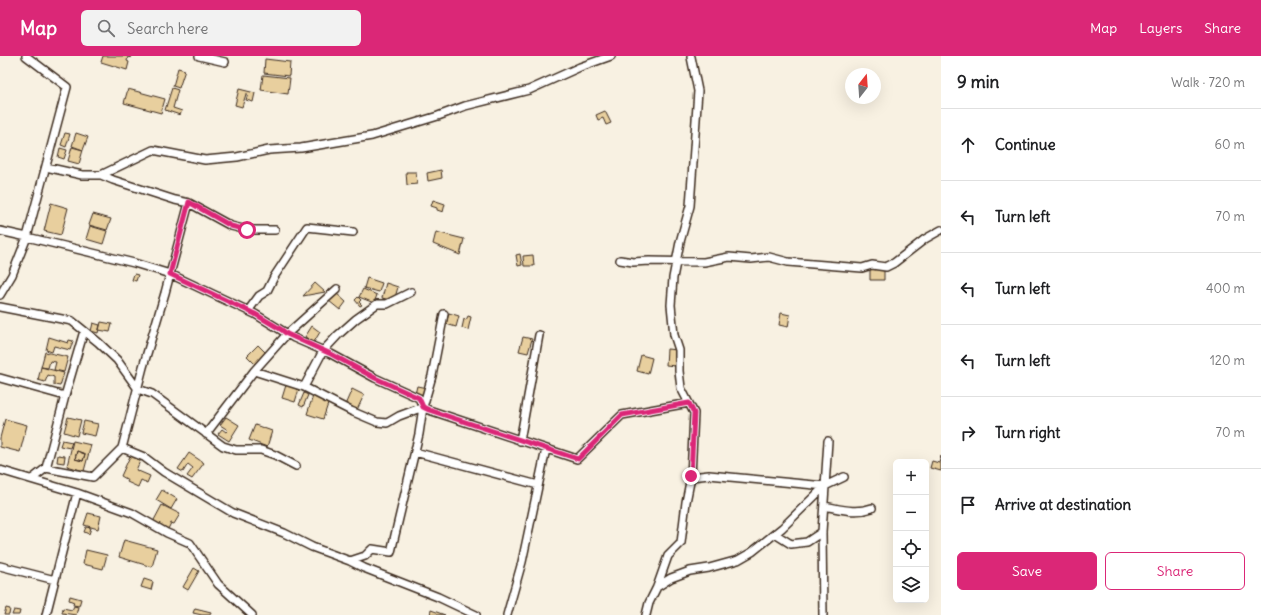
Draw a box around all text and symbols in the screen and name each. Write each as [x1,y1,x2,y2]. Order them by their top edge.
search box [81,10,361,46]
text: Map [20,16,57,40]
icon: search [95,17,117,39]
text: Search here [127,19,208,38]
text: Map [1090,19,1117,37]
text: Layers [1139,19,1182,37]
text: Share [1204,19,1241,37]
north arrow [845,68,881,104]
text: 9 min [957,71,999,93]
text: Walk · 720 m [1171,74,1245,91]
icon: ahead [957,134,979,156]
text: Continue [995,135,1056,154]
text: 60 m [1214,136,1245,153]
icon: left [957,206,979,228]
text: Turn left [995,207,1050,226]
text: 70 m [1216,208,1245,225]
route start [238,221,256,239]
icon: left [957,278,979,300]
text: Turn left [995,279,1050,298]
text: 400 m [1206,280,1245,297]
icon: left [957,350,979,372]
text: Turn left [995,351,1050,370]
text: 120 m [1210,352,1245,369]
icon: right [957,422,979,444]
text: Turn right [995,423,1060,442]
text: 70 m [1216,424,1245,441]
map controls [893,459,929,603]
button: + [893,459,929,495]
route end [682,467,700,485]
icon: arrive [957,494,979,516]
button: − [893,495,929,531]
text: Arrive at destination [995,495,1131,514]
button: locate [893,531,929,567]
button: Save [957,552,1097,590]
button: Share [1105,552,1245,590]
button: layers [893,567,929,603]

